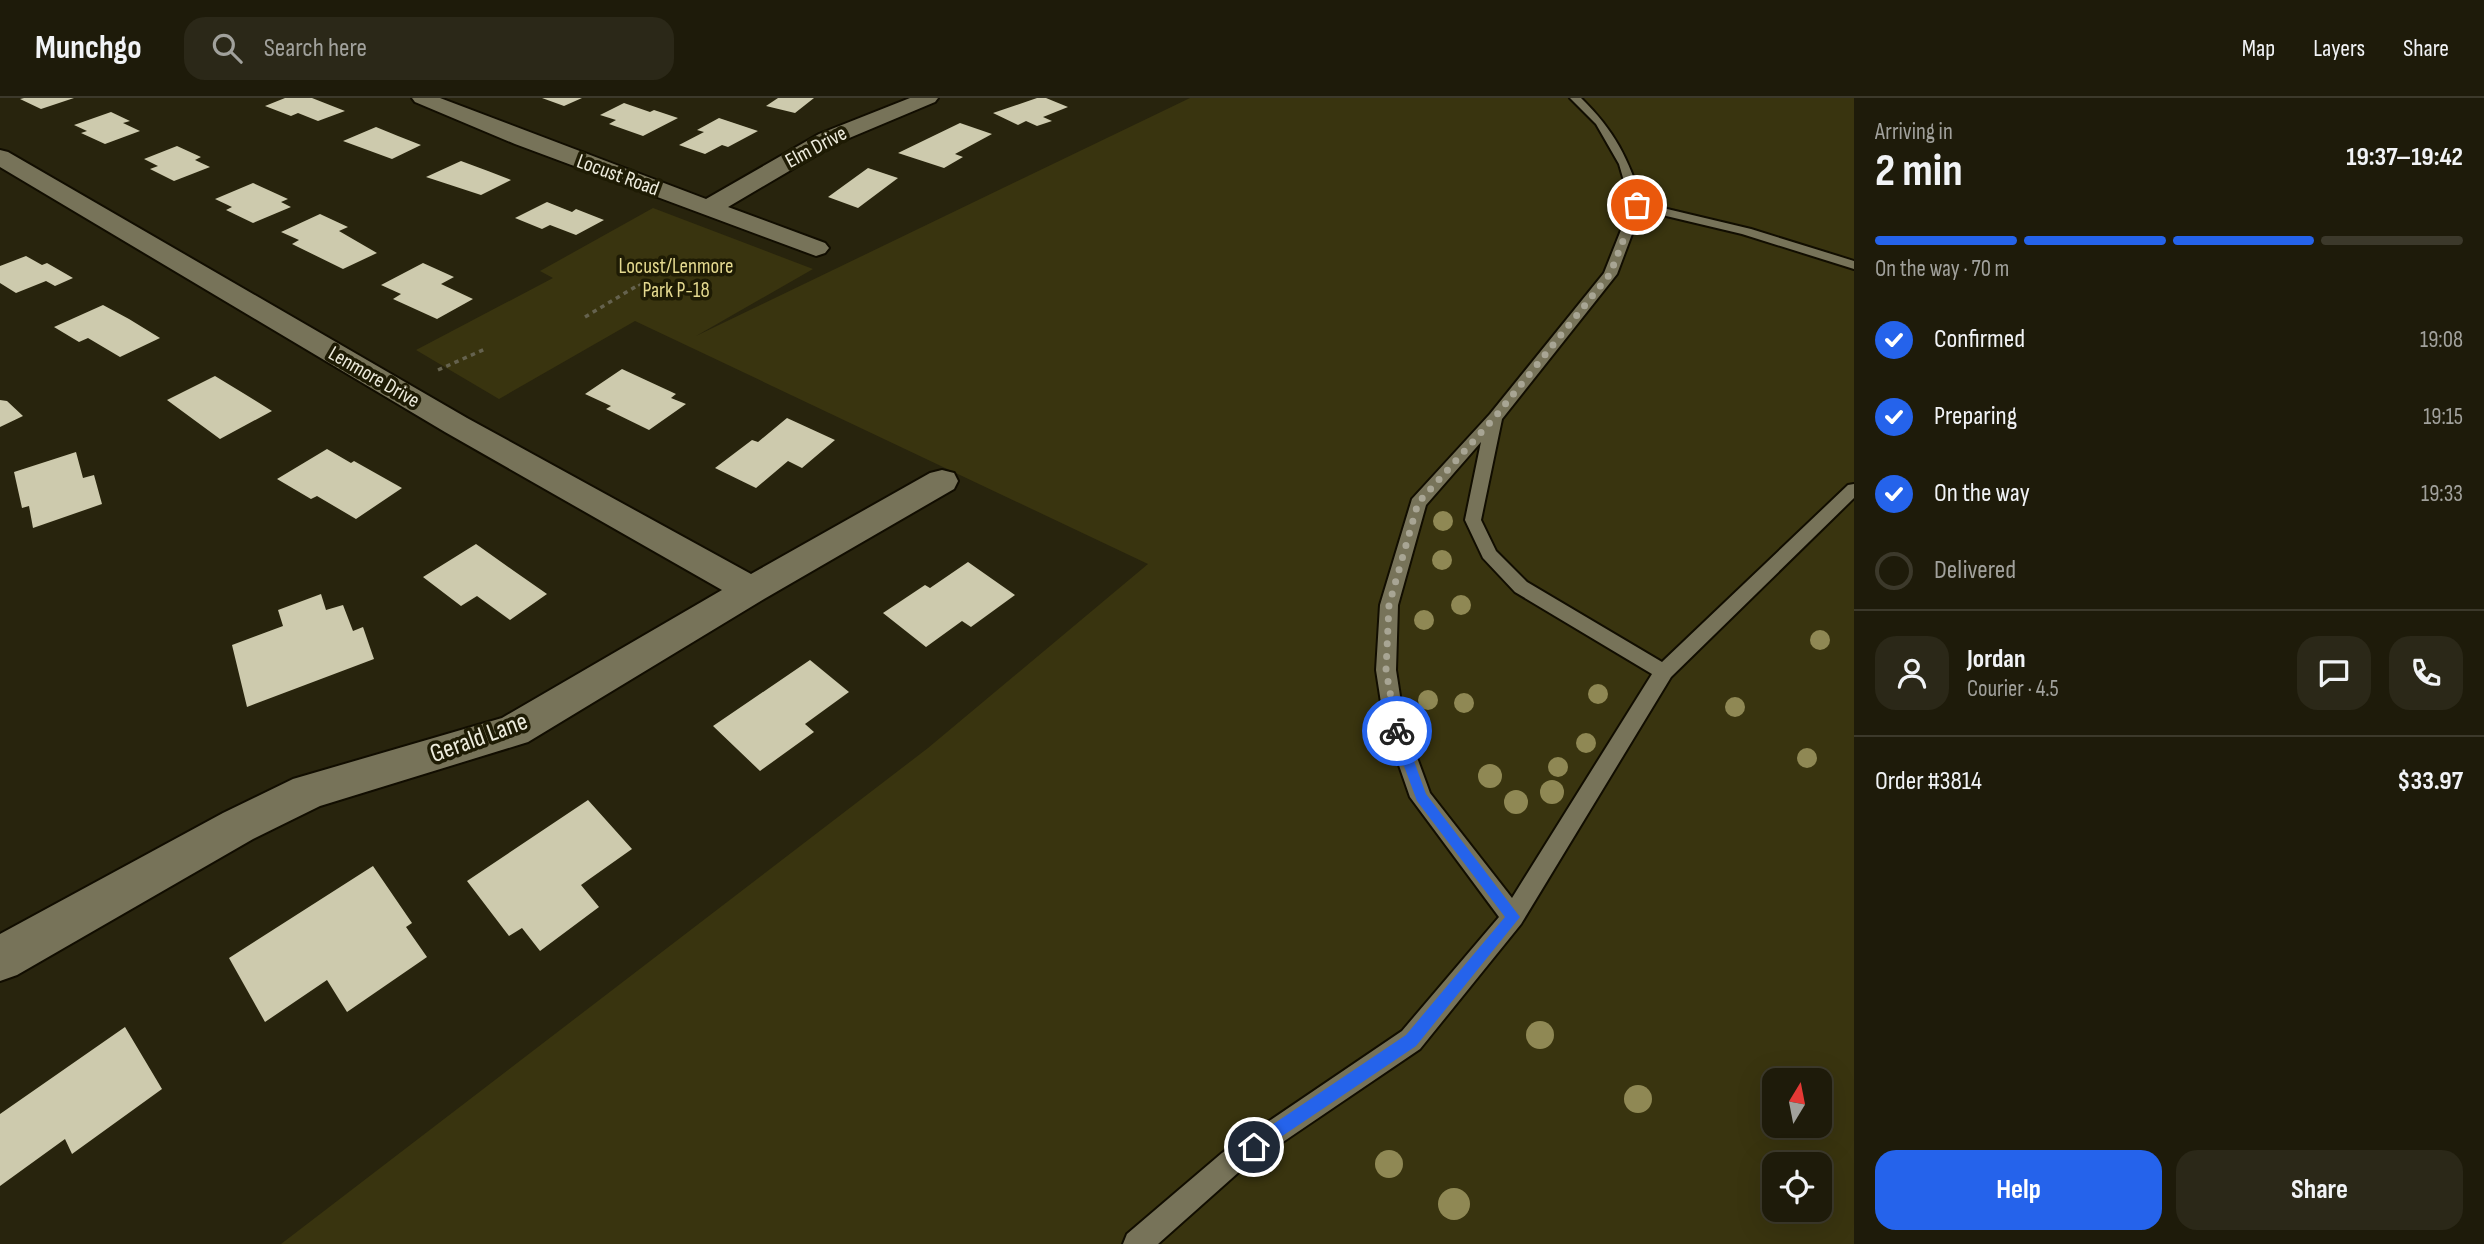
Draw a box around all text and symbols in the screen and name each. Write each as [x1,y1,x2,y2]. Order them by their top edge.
search box [184,17,674,80]
text: Munchgo [35,28,142,68]
icon: search [208,29,246,67]
text: Search here [264,33,367,64]
text: Map [2242,34,2275,63]
text: Layers [2313,34,2365,63]
text: Share [2403,34,2449,63]
text: Arriving in [1875,118,1953,146]
street label: Elm Drive [781,120,851,174]
text: 19:37–19:42 [2346,142,2463,173]
text: 2 min [1875,144,1963,199]
street label: Locust Road [573,149,663,201]
pin [1607,175,1667,235]
icon: bag [1618,186,1656,224]
park label: Locust/Lenmore Park P-18 [619,254,733,303]
text: On the way · 70 m [1875,255,2009,283]
icon: check [1875,321,1913,359]
text: Confirmed [1934,324,2025,355]
text: 19:08 [2420,326,2463,354]
street label: Lenmore Drive [324,341,424,413]
icon: check [1875,398,1913,436]
text: Preparing [1934,401,2017,432]
text: 19:15 [2423,403,2463,431]
icon: check [1875,475,1913,513]
text: On the way [1934,478,2030,509]
text: 19:33 [2421,480,2463,508]
text: Delivered [1934,555,2016,586]
button: person [1875,636,1949,710]
button: chat [2297,636,2371,710]
button: phone [2389,636,2463,710]
text: Jordan [1967,644,2025,675]
text: Courier · 4.5 [1967,675,2059,703]
courier [1362,696,1432,766]
street label: Gerald Lane [426,706,532,770]
icon: bike [1378,712,1416,750]
text: Order #3814 [1875,766,1982,797]
text: $33.97 [2397,766,2463,797]
north arrow [1762,1068,1832,1138]
map controls [1762,1068,1832,1222]
pin [1224,1117,1284,1177]
icon: home [1235,1128,1273,1166]
button: Help [1875,1150,2162,1230]
button: Share [2176,1150,2463,1230]
button: locate [1762,1152,1832,1222]

